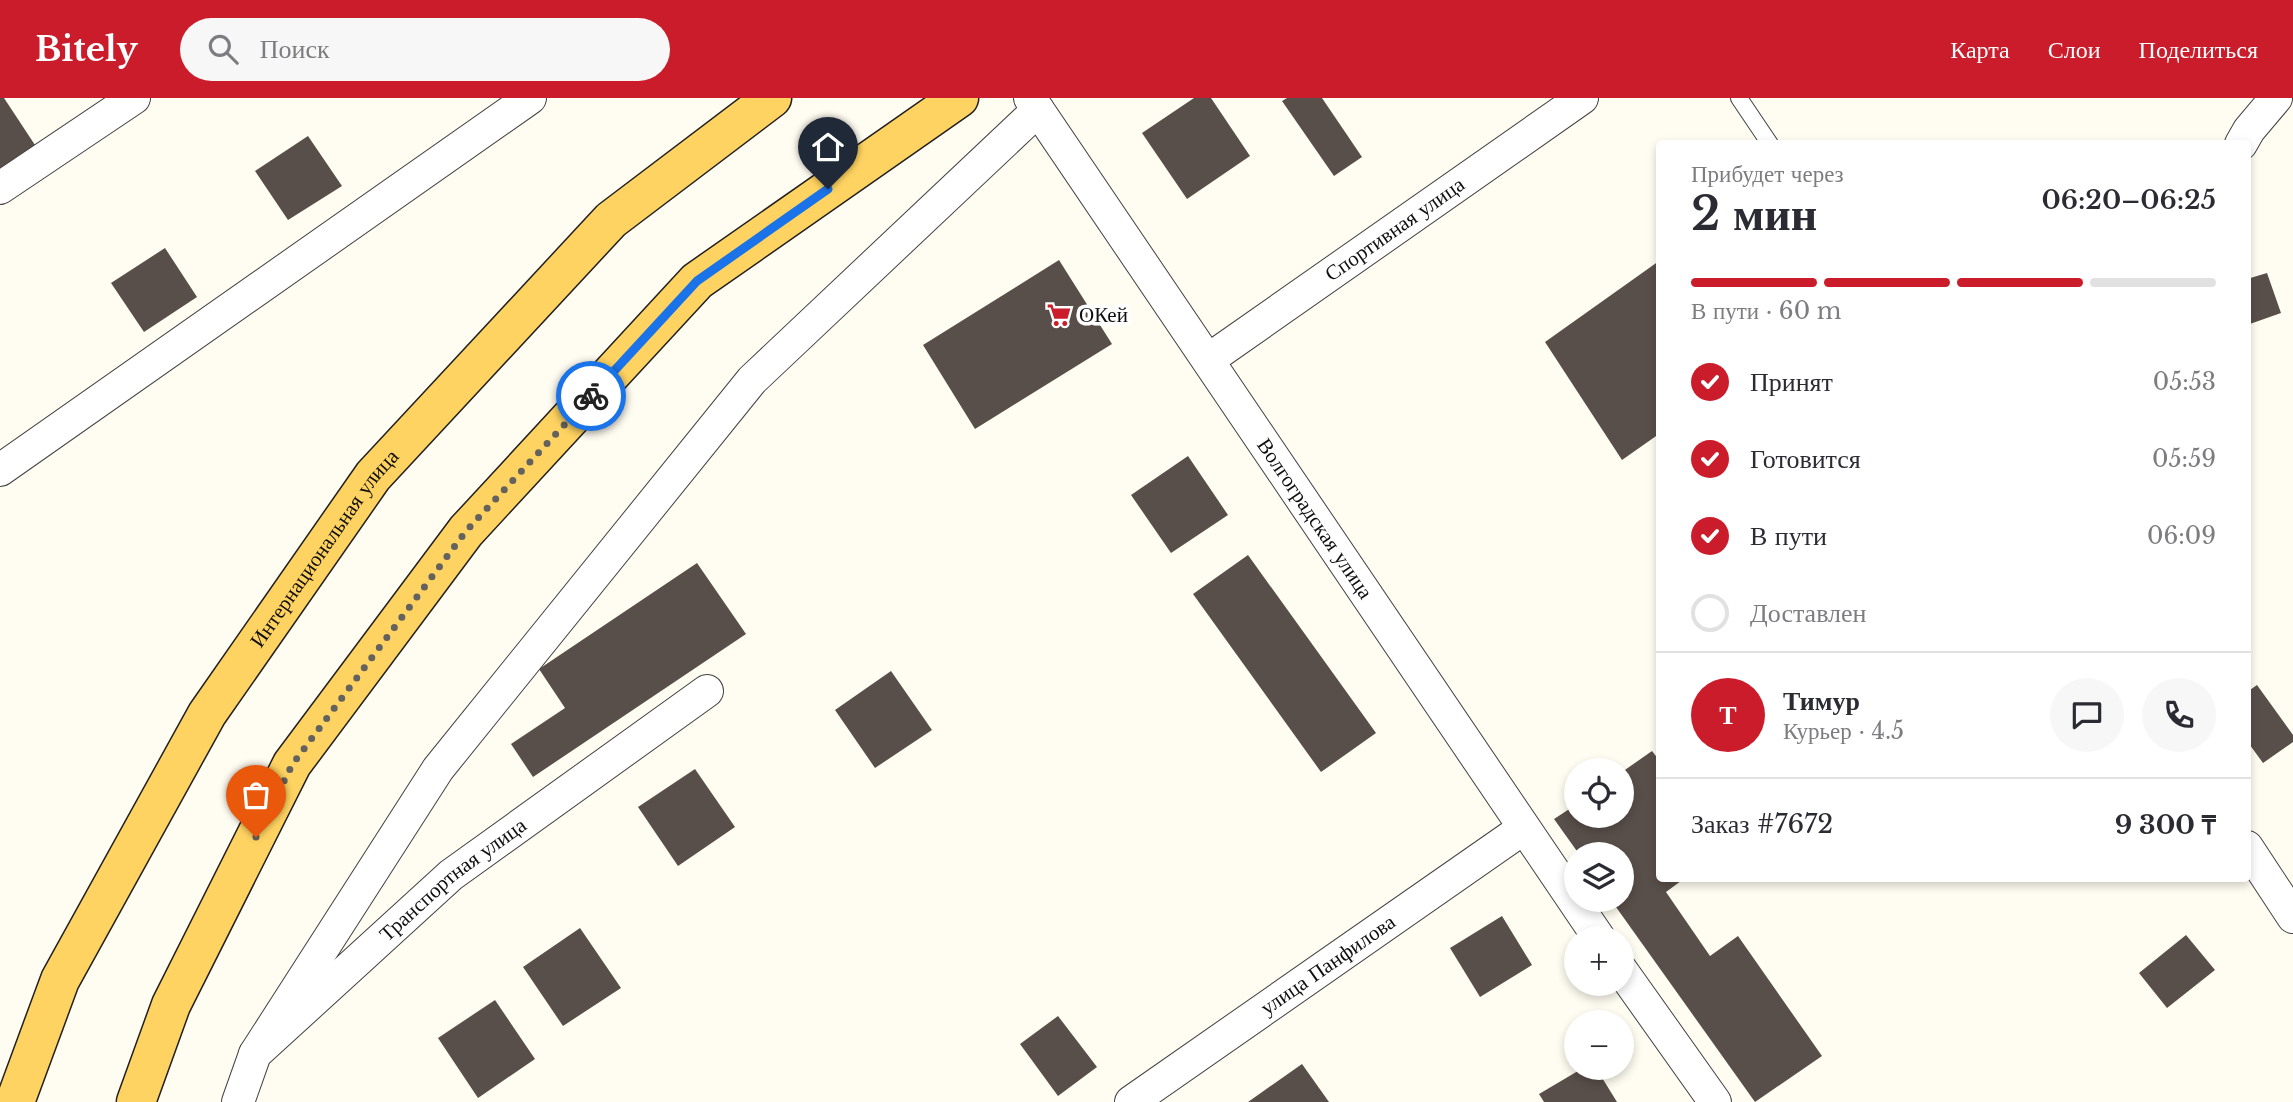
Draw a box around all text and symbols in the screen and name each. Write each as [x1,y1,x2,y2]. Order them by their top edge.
search box [180,18,670,81]
text: Bitely [35,29,138,70]
icon: search [204,30,242,68]
text: Поиск [260,33,330,65]
text: Карта [1950,35,2010,64]
text: Слои [2048,35,2101,64]
text: Поделиться [2139,35,2258,64]
pin [798,117,858,189]
icon: home [809,128,847,166]
text: Прибудет через [1691,160,1844,188]
street label: Спортивная улица [1320,171,1470,287]
text: 06:20–06:25 [2041,184,2216,216]
text: 2 мин [1691,185,1817,242]
text: В пути · 60 m [1691,297,1841,325]
supermarket icon: ОКей [1045,301,1073,329]
place label: ОКей [1079,302,1128,328]
courier [556,361,626,431]
icon: check [1691,363,1729,401]
text: Принят [1750,366,1833,398]
text: 05:53 [2153,368,2216,396]
icon: bike [572,377,610,415]
street label: Волгоградская улица [1251,433,1379,605]
icon: check [1691,440,1729,478]
street label: Интернациональная улица [244,443,405,653]
text: Готовится [1750,443,1861,475]
text: 05:59 [2152,445,2216,473]
icon: check [1691,517,1729,555]
text: В пути [1750,520,1827,552]
text: 06:09 [2147,522,2216,550]
text: Доставлен [1750,597,1867,629]
button: chat [2050,678,2124,752]
button: phone [2142,678,2216,752]
text: Тимур [1783,685,1860,717]
text: Т [1719,699,1737,731]
text: Курьер · 4.5 [1783,717,1904,745]
map controls [1564,758,1634,1080]
button: locate [1564,758,1634,828]
pin [226,765,286,837]
icon: bag [237,776,275,814]
text: Заказ #7672 [1691,808,1833,840]
text: 9 300 ₸ [2115,809,2216,841]
street label: Транспортная улица [374,812,532,947]
button: layers [1564,842,1634,912]
street label: улица Панфилова [1255,908,1401,1021]
button: + [1564,926,1634,996]
button: − [1564,1010,1634,1080]

